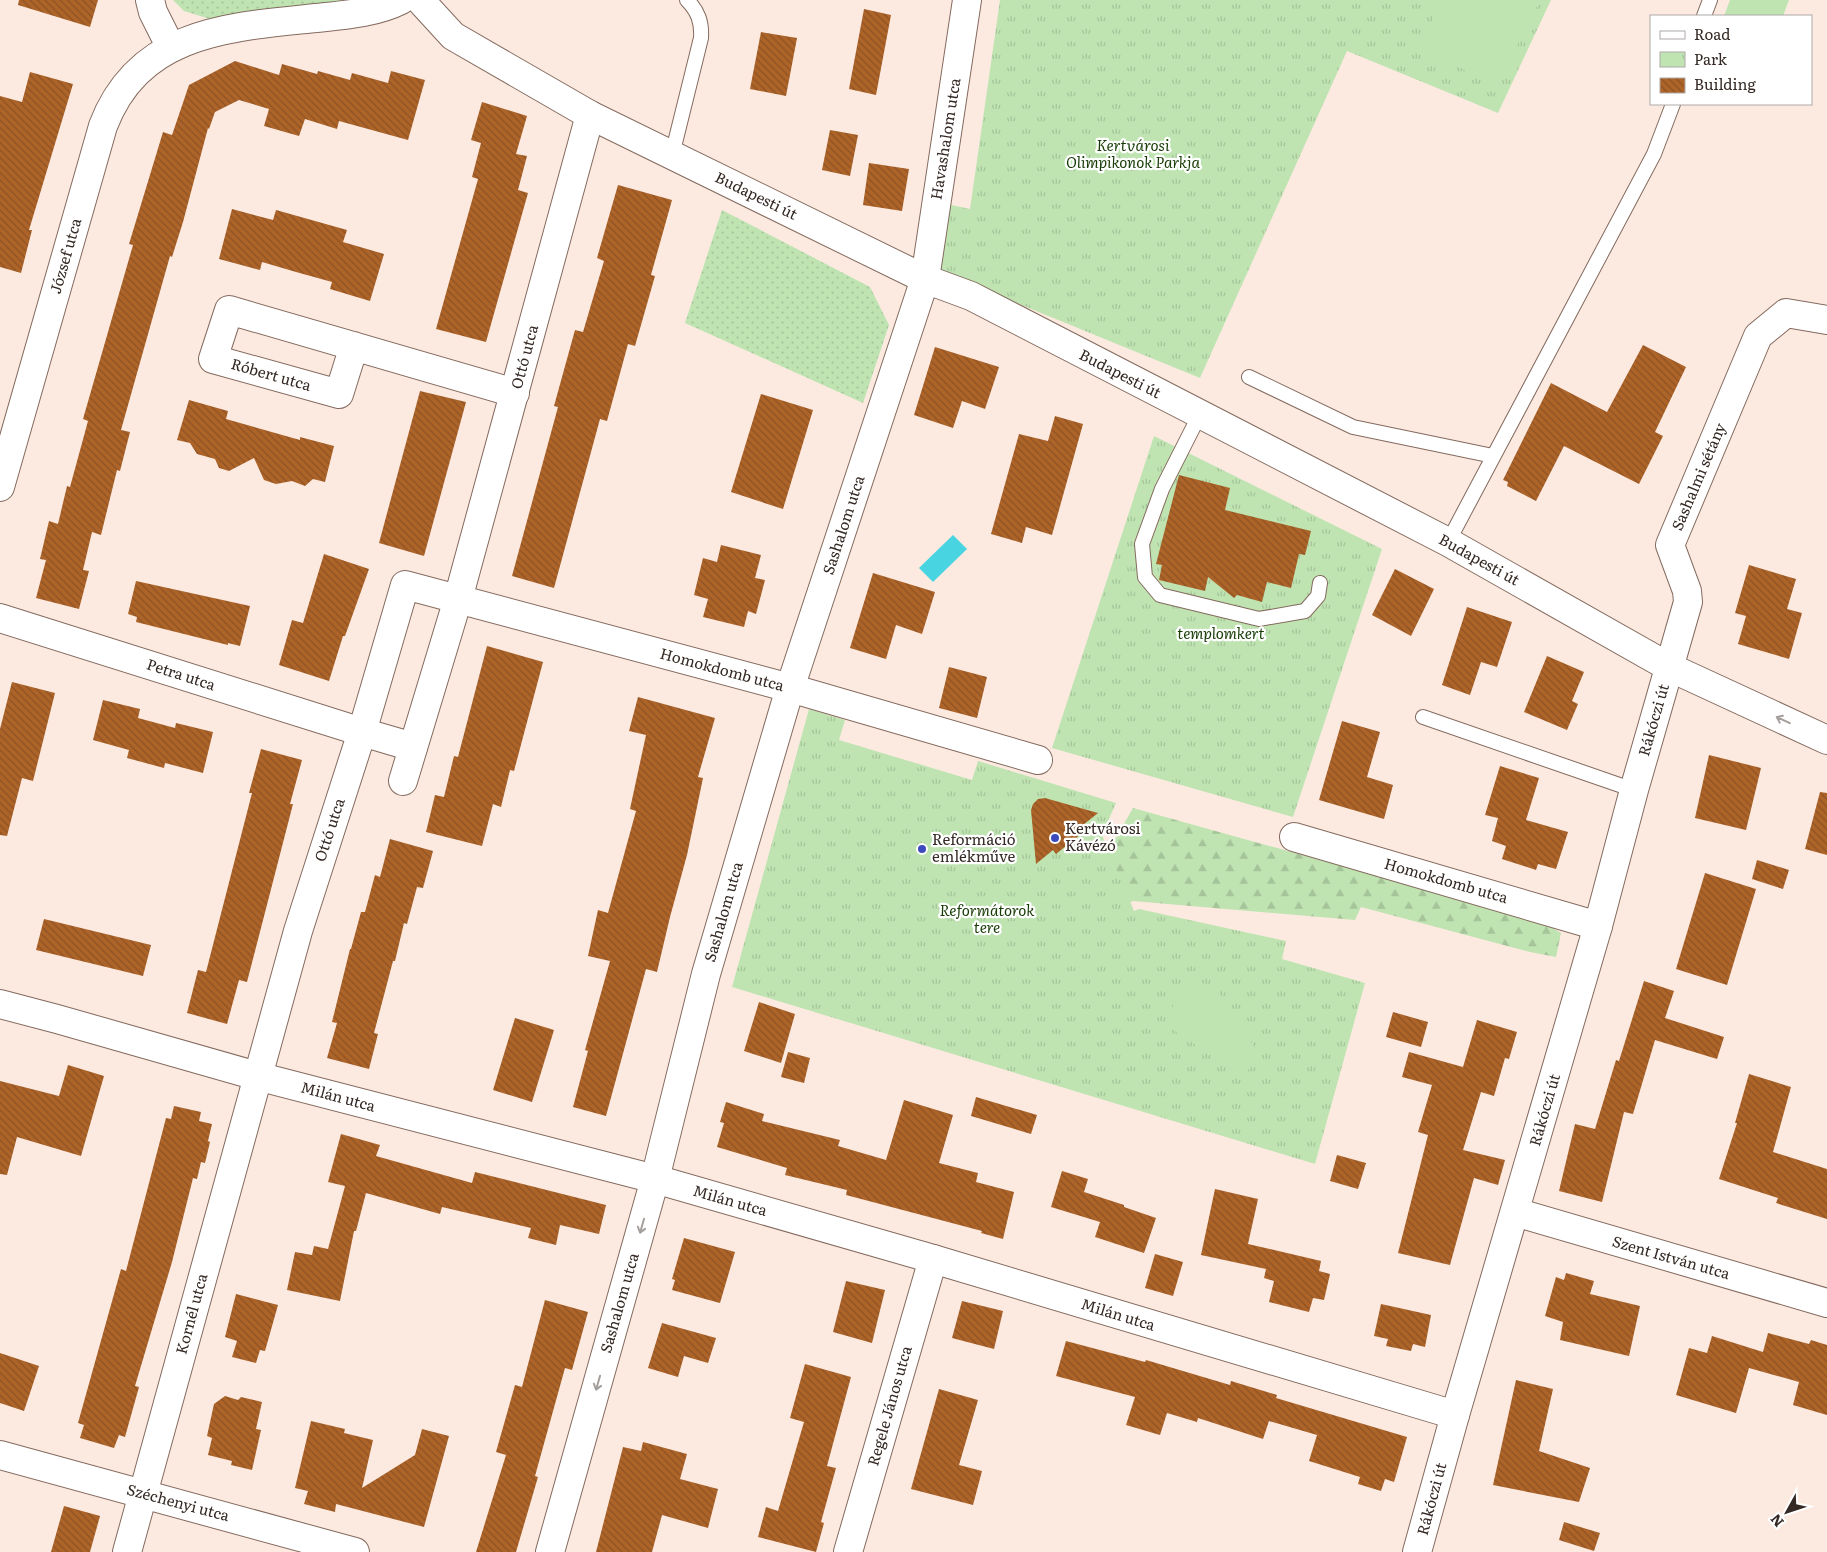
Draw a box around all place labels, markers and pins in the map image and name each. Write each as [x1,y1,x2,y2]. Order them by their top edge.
place label: Kertvárosi Kávézó [1065,816,1141,856]
place label: Reformáció emlékműve [932,827,1016,867]
marker: Kertvárosi Kávézó [1049,832,1061,844]
marker: Reformáció emlékműve [916,843,928,855]

